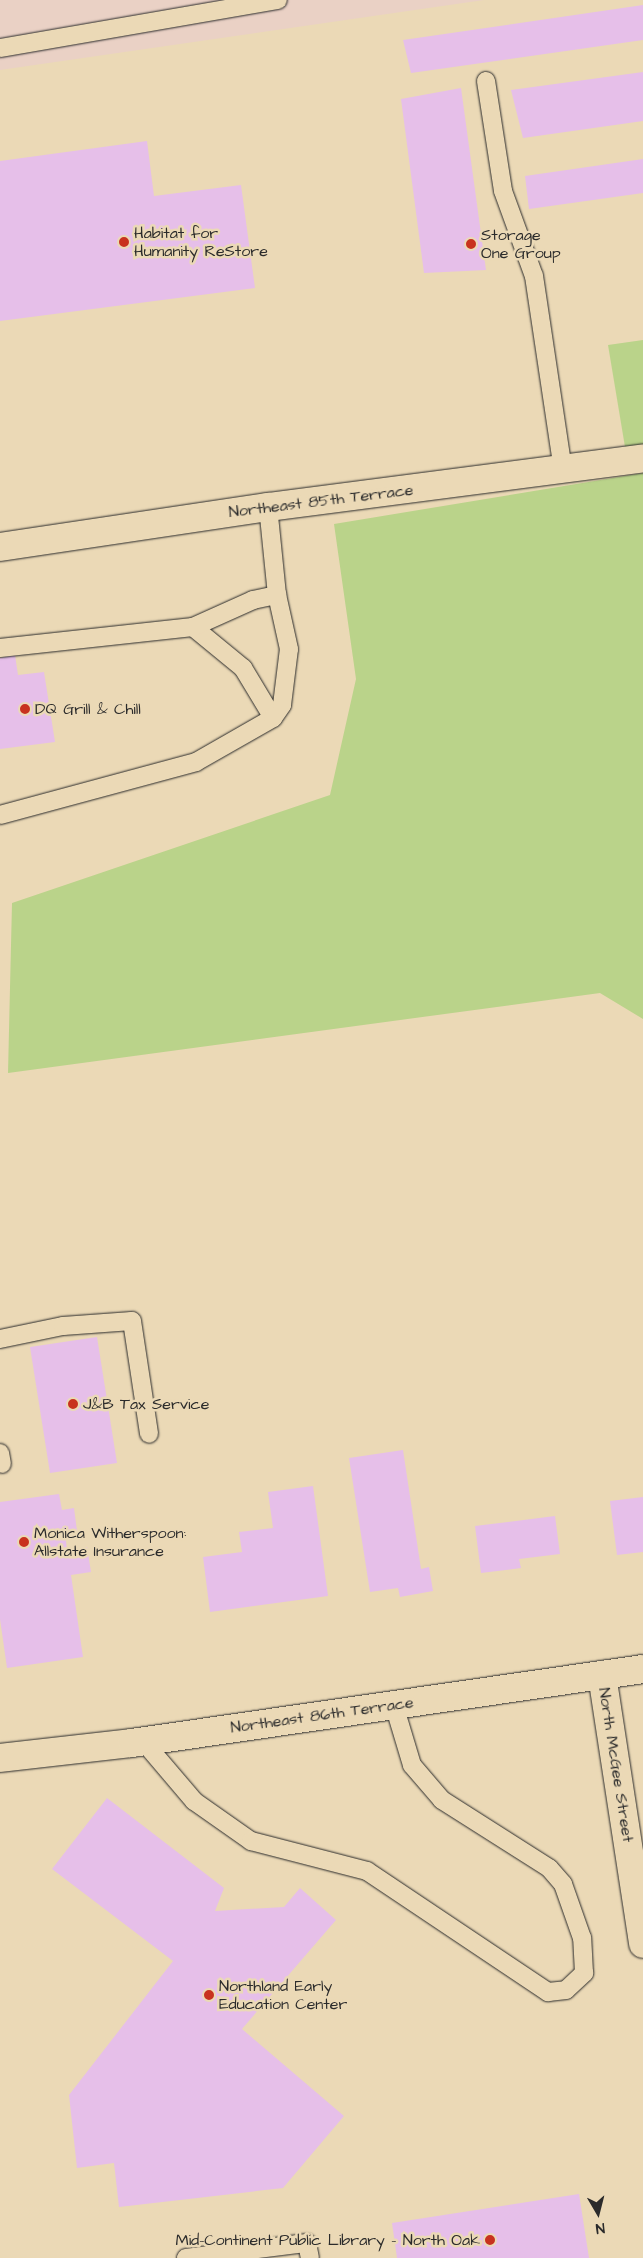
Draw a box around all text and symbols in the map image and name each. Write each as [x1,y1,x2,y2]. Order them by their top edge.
place label: Habitat for Humanity ReStore [134,223,268,261]
place label: Storage One Group [481,225,561,263]
marker: Habitat for Humanity ReStore [118,236,130,248]
marker: Storage One Group [465,238,477,250]
street label: Northeast 85th Terrace [228,480,414,522]
place label: DQ Grill & Chill [35,699,141,719]
marker: DQ Grill & Chill [19,703,31,715]
place label: J&B Tax Service [83,1394,209,1414]
marker: J&B Tax Service [67,1398,79,1410]
place label: Monica Witherspoon: Allstate Insurance [34,1523,186,1561]
marker: Monica Witherspoon: Allstate Insurance [18,1536,30,1548]
street label: North McGee Street [594,1686,638,1844]
street label: Northeast 86th Terrace [229,1693,415,1737]
place label: Northland Early Education Center [219,1976,347,2014]
marker: Northland Early Education Center [203,1989,215,2001]
north arrow [573,2188,623,2238]
text: N [594,2217,606,2238]
place label: Mid-Continent Public Library - North Oak [175,2230,480,2250]
marker: Mid-Continent Public Library - North Oak [484,2234,496,2246]

